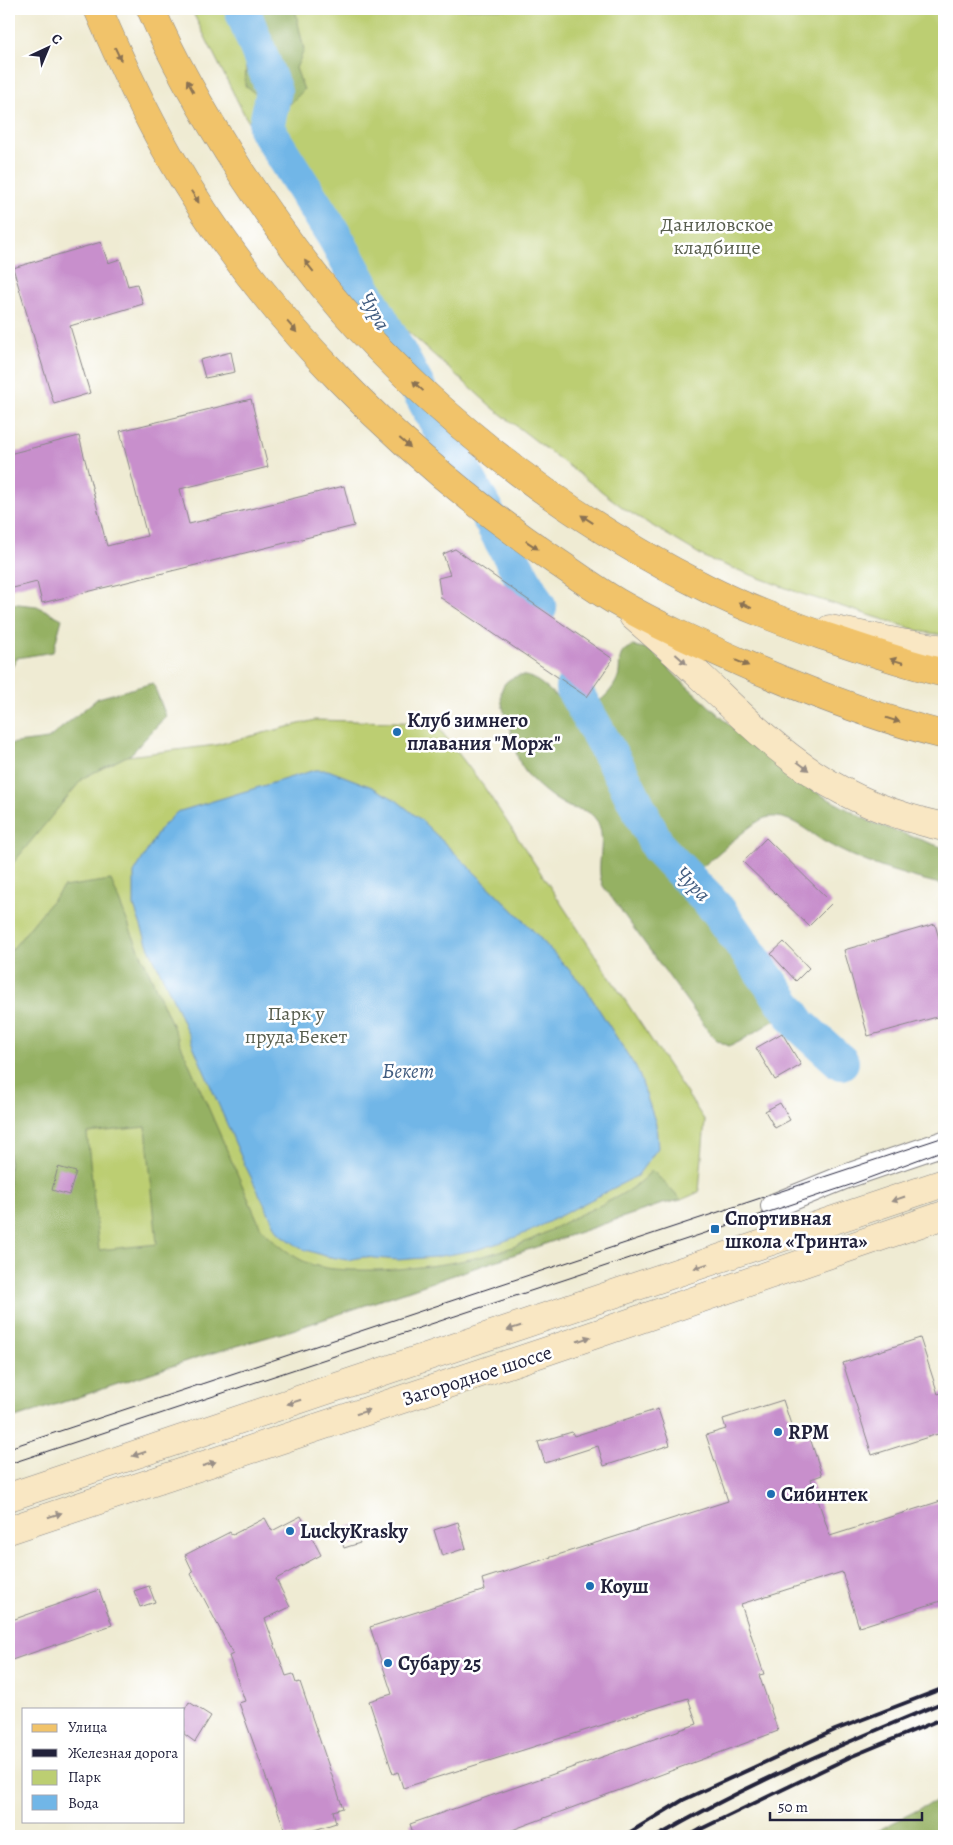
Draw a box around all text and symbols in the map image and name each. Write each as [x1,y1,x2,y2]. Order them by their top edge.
north arrow [22,22,72,72]
text: С [47,29,67,49]
one-way arrow [113,46,122,61]
one-way arrow [186,78,194,93]
one-way arrow [191,190,200,203]
park label: Даниловское кладбище [661,211,773,261]
one-way arrow [303,260,314,273]
water label: Чура [353,287,397,335]
one-way arrow [286,321,297,333]
one-way arrow [413,380,425,392]
one-way arrow [399,437,411,449]
one-way arrow [580,514,593,524]
one-way arrow [525,540,539,550]
one-way arrow [737,601,752,610]
one-way arrow [675,653,687,665]
one-way arrow [889,657,904,665]
one-way arrow [735,659,749,667]
place label: Клуб зимнего плавания "Морж" [407,707,561,757]
one-way arrow [886,717,901,725]
marker: Клуб зимнего плавания "Морж" [391,726,403,738]
one-way arrow [796,761,809,772]
water label: Чура [669,860,717,908]
park label: Парк у пруда Бекет [245,1000,347,1050]
water label: Бекет [382,1057,434,1085]
one-way arrow [890,1195,905,1203]
place label: Спортивная школа «Тринта» [725,1205,868,1255]
marker: Спортивная школа «Тринта» [709,1223,721,1235]
one-way arrow [694,1263,709,1270]
one-way arrow [506,1325,521,1333]
one-way arrow [577,1335,592,1343]
street label: Загородное шоссе [399,1339,555,1412]
one-way arrow [286,1399,301,1406]
one-way arrow [356,1408,371,1416]
place label: RPM [788,1419,829,1446]
marker: RPM [772,1426,784,1438]
one-way arrow [132,1450,147,1458]
one-way arrow [202,1459,217,1467]
place label: Сибинтек [781,1481,868,1508]
marker: Сибинтек [765,1488,777,1500]
one-way arrow [48,1511,63,1519]
place label: LuckyKrasky [300,1518,408,1545]
marker: LuckyKrasky [284,1525,296,1537]
place label: Коуш [600,1573,649,1600]
marker: Коуш [584,1580,596,1592]
place label: Субару 25 [398,1650,481,1677]
marker: Субару 25 [382,1657,394,1669]
legend [22,1708,185,1822]
text: Улица [68,1717,107,1737]
text: Железная дорога [68,1743,178,1763]
text: Парк [68,1767,101,1787]
scale bar [770,1790,923,1822]
text: Вода [68,1793,99,1813]
text: 50 m [778,1797,808,1817]

